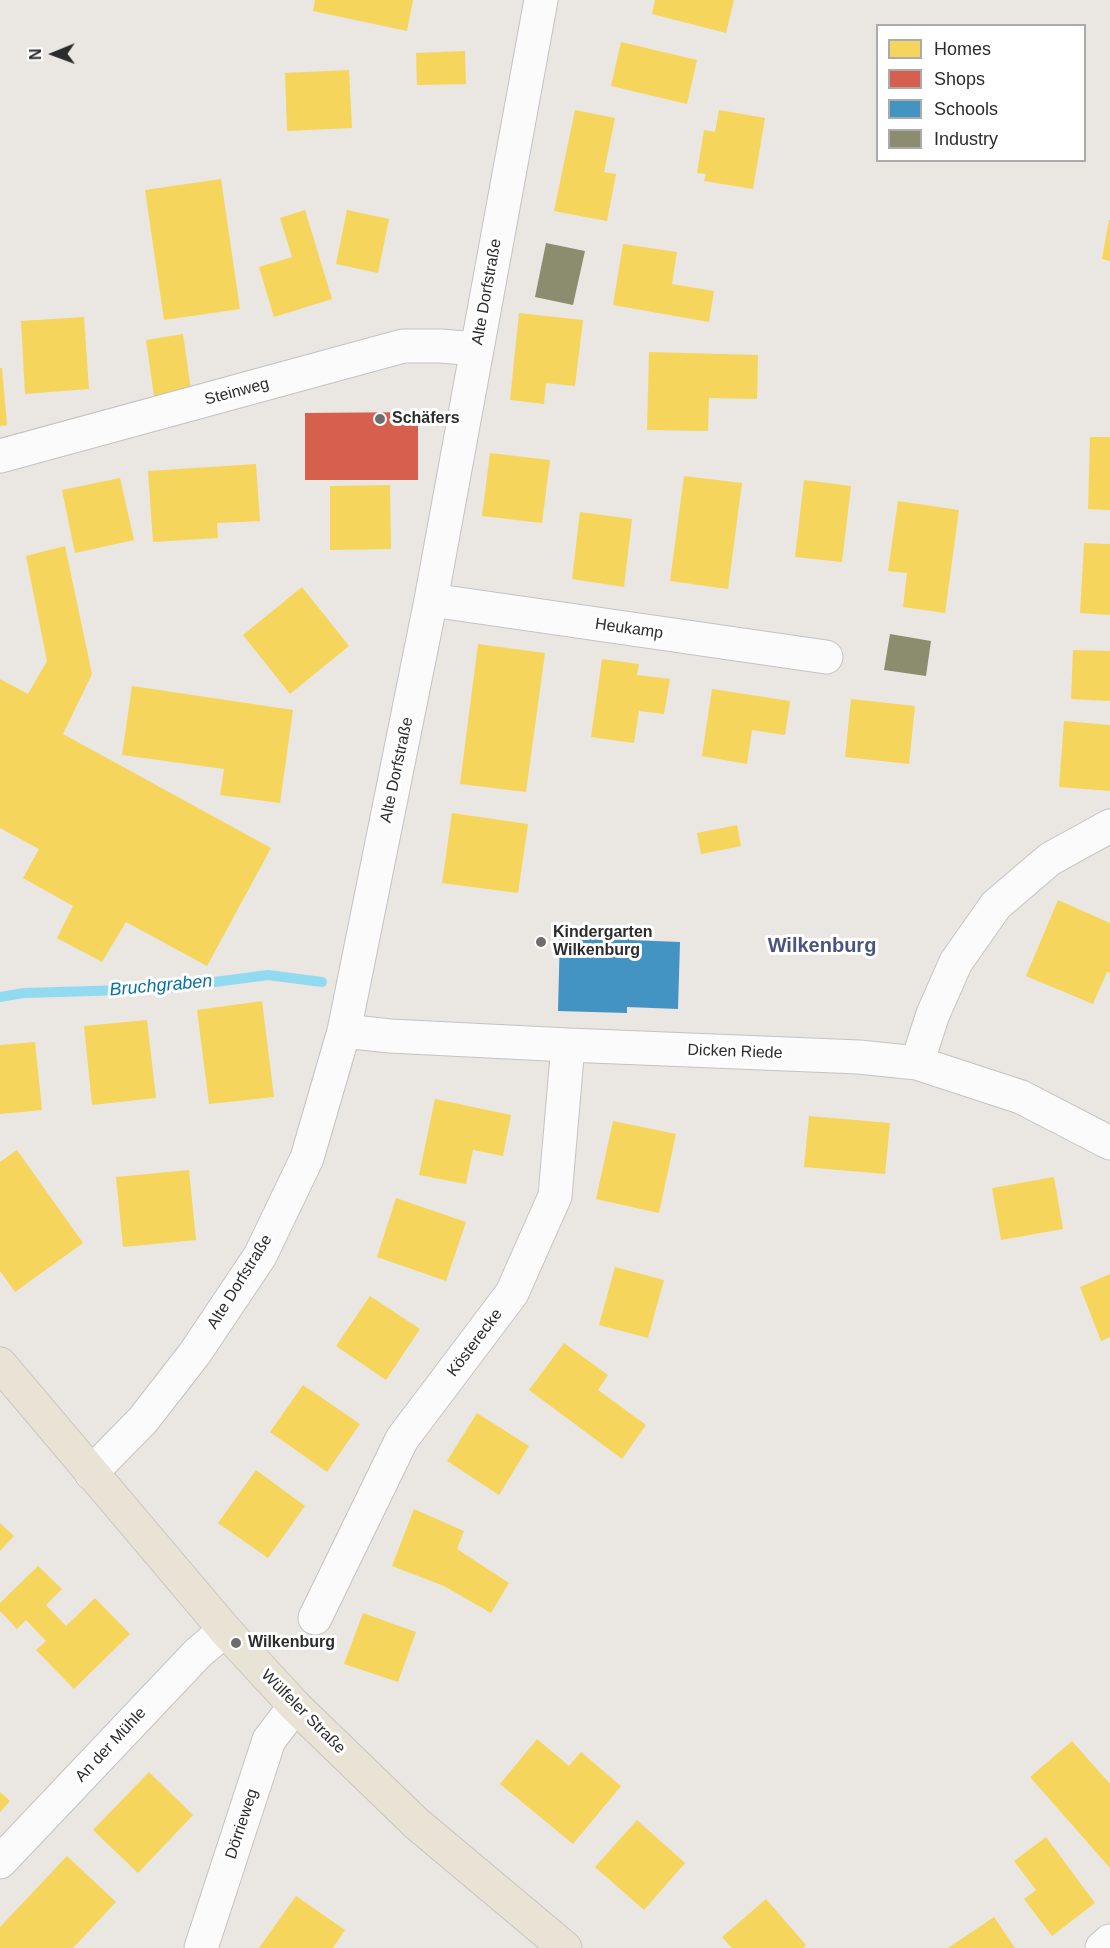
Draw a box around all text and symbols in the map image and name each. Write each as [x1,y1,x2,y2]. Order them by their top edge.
north arrow [24,24,84,84]
legend [876,24,1086,162]
text: Homes [934,39,991,59]
text: N [27,48,44,60]
text: Shops [934,69,985,89]
text: Schools [934,99,998,119]
text: Industry [934,129,998,149]
street label: Alte Dorfstraße [468,237,506,347]
street label: Steinweg [203,374,271,410]
place label: Schäfers [392,409,460,429]
marker: Schäfers [373,412,387,426]
street label: Heukamp [594,615,664,643]
street label: Alte Dorfstraße [376,715,418,825]
place label: Kindergarten Wilkenburg [553,923,653,961]
district label: Wilkenburg [768,934,876,958]
marker: Kindergarten Wilkenburg [534,935,548,949]
water label: Bruchgraben [109,971,213,1001]
street label: Dicken Riede [687,1041,783,1063]
street label: Alte Dorfstraße [203,1231,277,1333]
street label: Kösterecke [443,1305,507,1381]
place label: Wilkenburg [248,1633,335,1653]
marker: Wilkenburg [229,1636,243,1650]
street label: Wülfeler Straße [257,1666,349,1758]
street label: An der Mühle [72,1704,150,1786]
street label: Dörrieweg [222,1786,262,1862]

